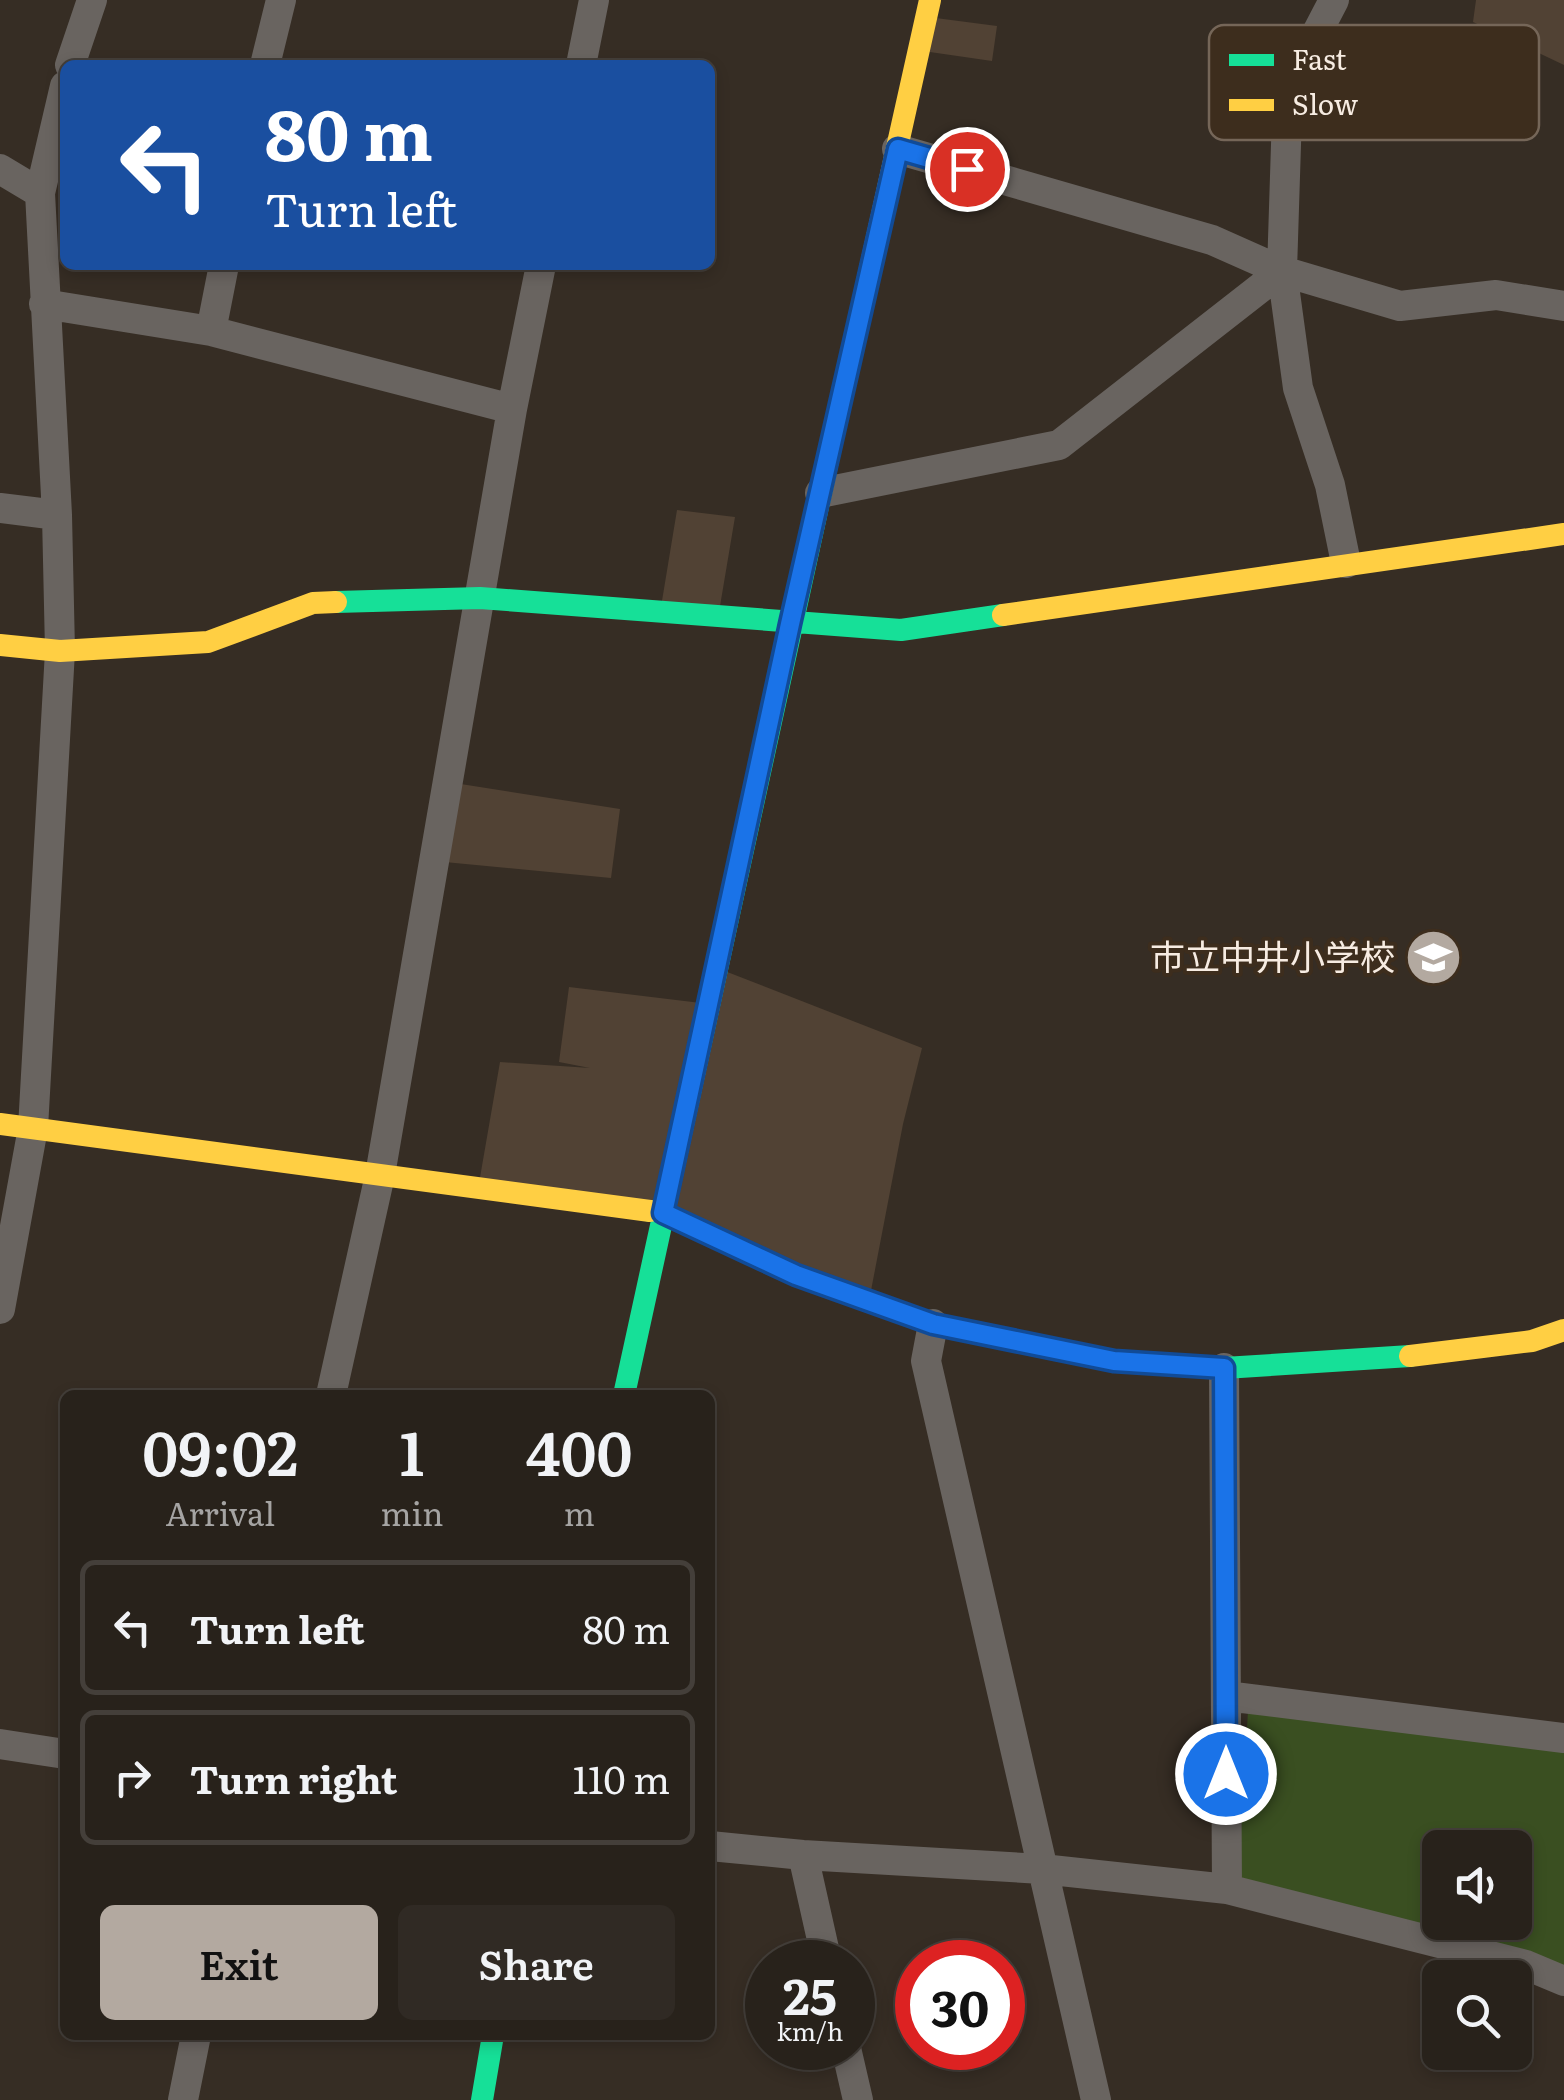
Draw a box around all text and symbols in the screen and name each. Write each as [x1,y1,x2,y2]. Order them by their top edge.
legend [1209,25,1539,140]
text: Fast [1292,37,1347,79]
text: 80 m [265,79,433,183]
text: Slow [1292,82,1358,124]
icon: left [100,100,230,230]
pin [925,127,1010,212]
icon: arrive [940,142,995,197]
text: Turn left [265,174,457,241]
school or university icon: 市立中井小学校 [1404,928,1464,988]
place label: 市立中井小学校 [1150,929,1395,981]
text: 09:02 [142,1405,298,1494]
text: 1 [400,1405,424,1494]
text: 400 [526,1405,633,1494]
text: Arrival [166,1488,275,1536]
text: min [380,1488,443,1536]
text: m [564,1488,595,1536]
text: Turn left [190,1599,365,1656]
text: 80 m [583,1599,670,1656]
icon: left [105,1600,160,1655]
position arrow [1174,1722,1278,1826]
text: Turn right [190,1749,397,1806]
text: 110 m [573,1749,670,1806]
icon: right [105,1750,160,1805]
map controls [1422,1830,1532,2070]
button: sound [1422,1830,1532,1940]
button: Exit [100,1905,378,2020]
button: Share [398,1905,675,2020]
speed limit sign: 30 [895,1940,1025,2070]
text: 25 [783,1956,837,2030]
button: search [1422,1960,1532,2070]
text: km/h [777,2012,843,2049]

